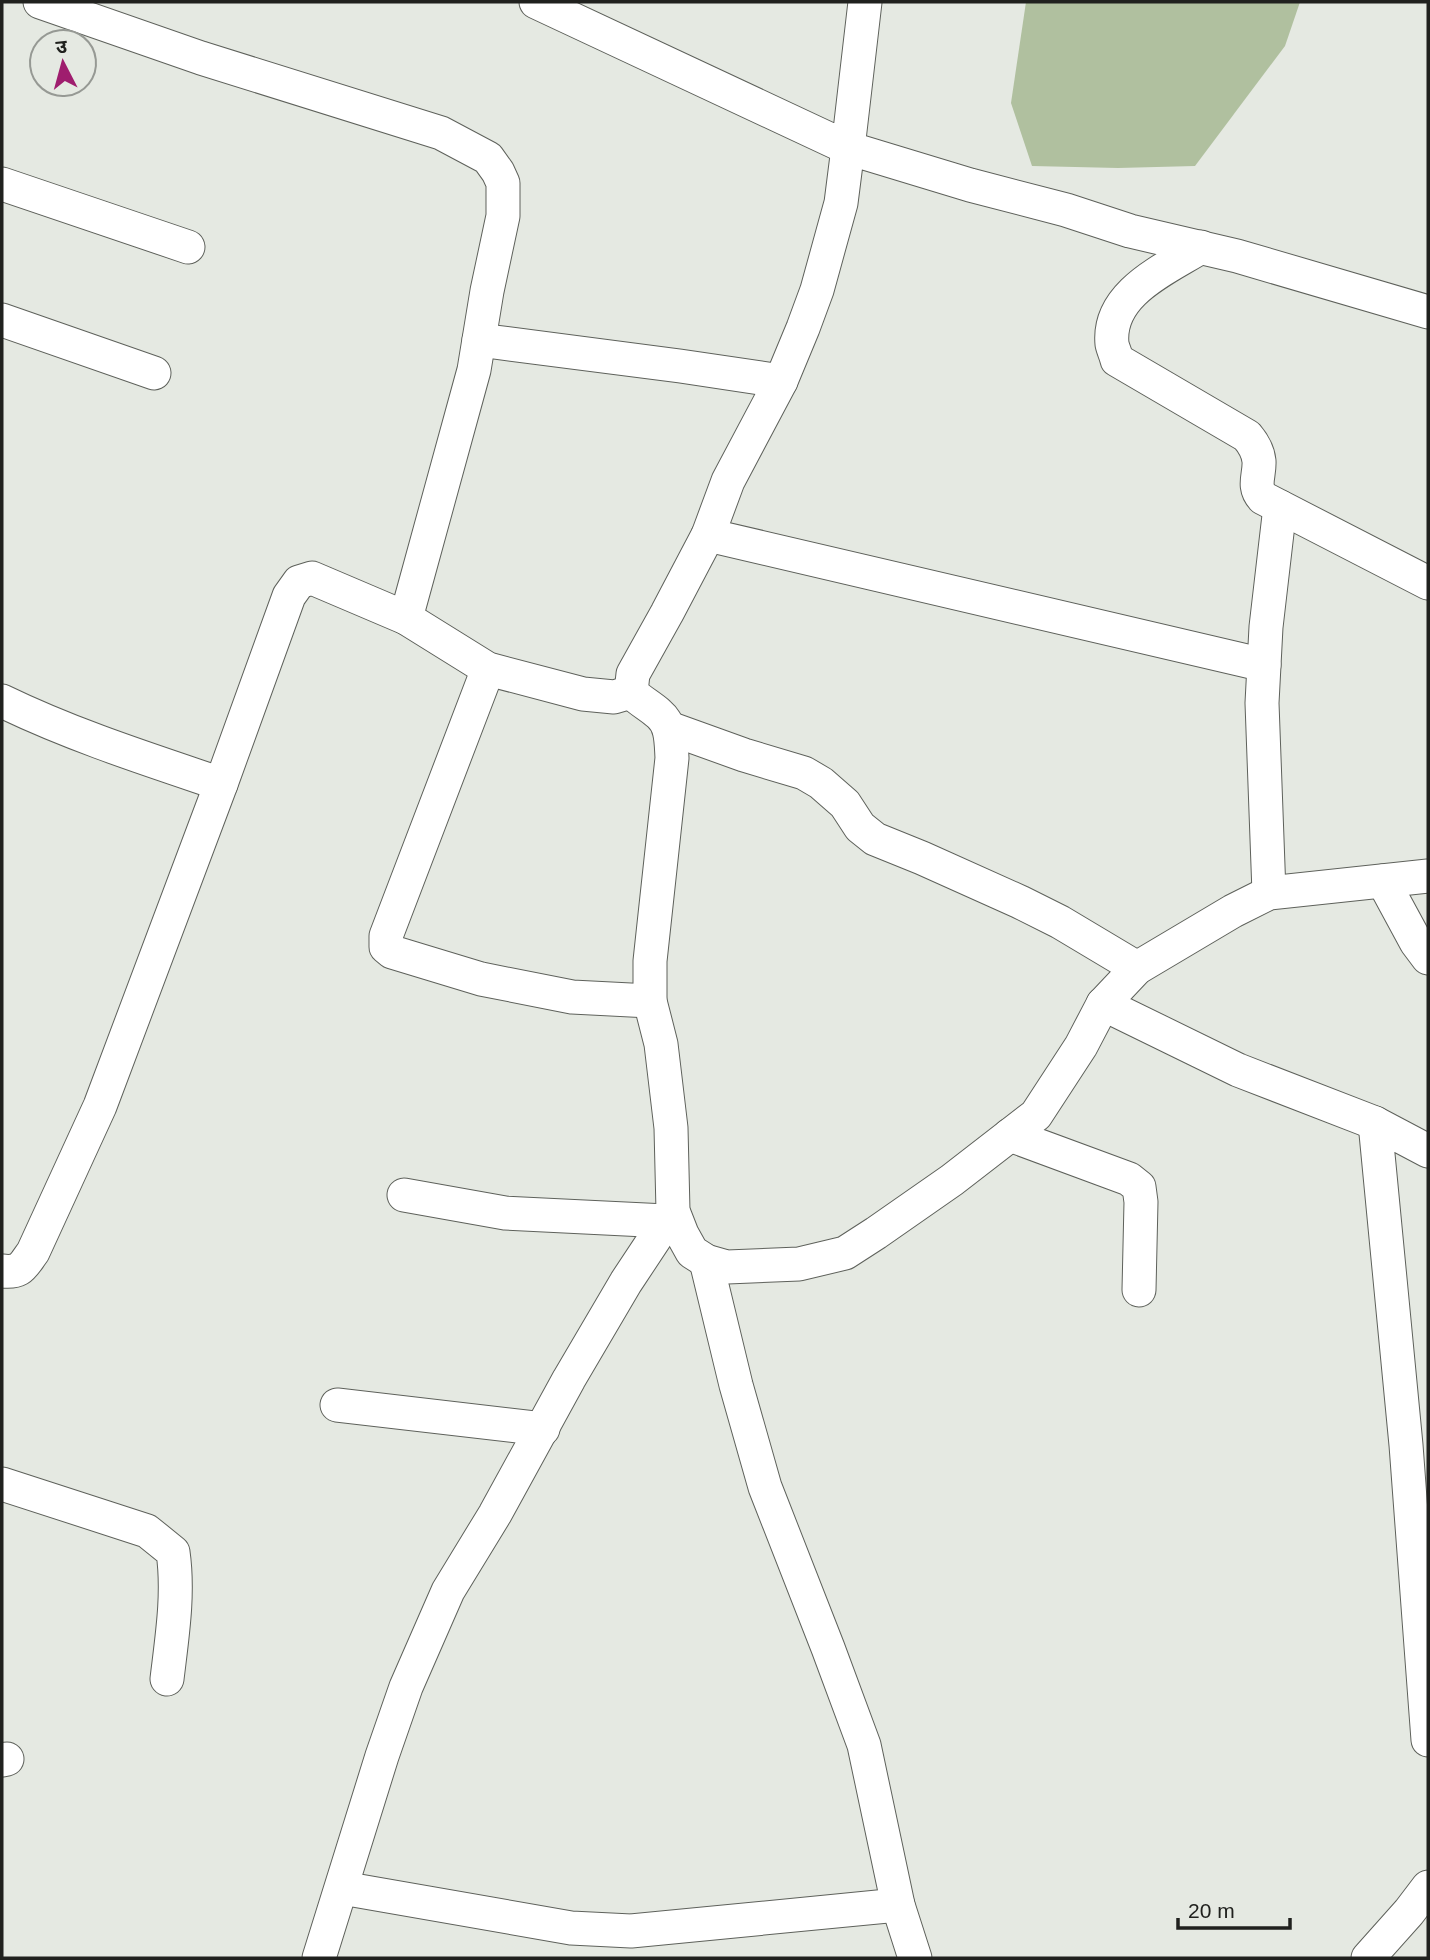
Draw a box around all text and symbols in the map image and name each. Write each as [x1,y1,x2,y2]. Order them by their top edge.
north arrow [28,28,98,98]
text: उ [55,35,69,58]
scale bar [1178,1886,1290,1930]
text: 20 m [1188,1899,1235,1922]

